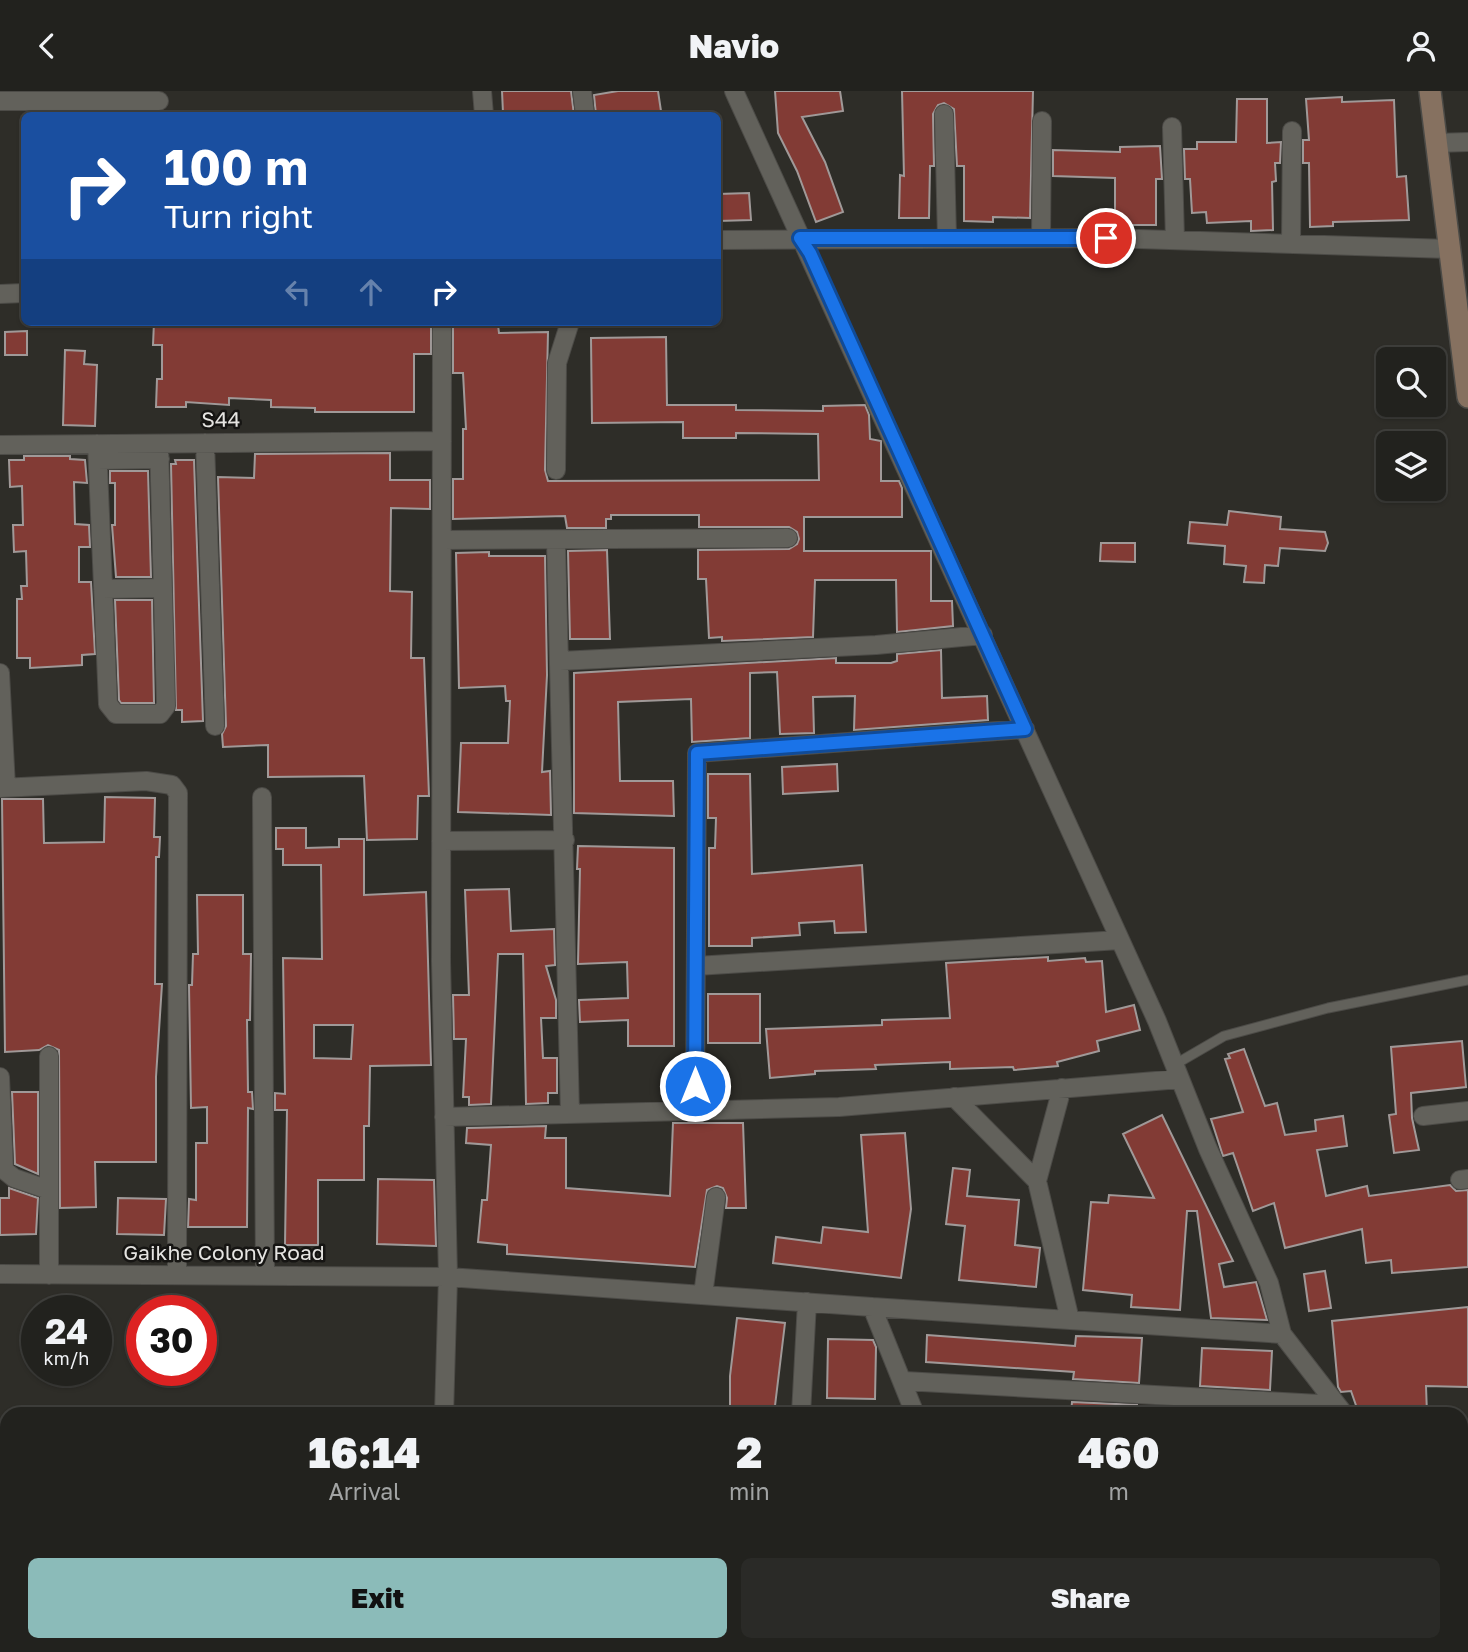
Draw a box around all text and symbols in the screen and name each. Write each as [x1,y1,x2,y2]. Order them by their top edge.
icon: back [28,27,66,65]
text: Navio [689,27,779,65]
icon: person [1402,27,1440,65]
text: 100 m [164,137,308,196]
icon: right [49,140,140,231]
text: Turn right [164,197,313,235]
pin [1076,208,1136,268]
icon: arrive [1087,219,1125,257]
icon: left [279,273,317,311]
icon: ahead [352,273,390,311]
icon: right [425,273,463,311]
map controls [1376,347,1446,501]
button: search [1376,347,1446,417]
street label: S44 [201,406,241,432]
button: layers [1376,431,1446,501]
position arrow [658,1049,732,1123]
street label: Gaikhe Colony Road [123,1239,325,1265]
speed limit sign: 30 [126,1295,217,1386]
text: 24 [45,1310,88,1352]
text: km/h [44,1347,89,1369]
text: 16:14 [308,1427,421,1477]
text: 2 [736,1427,762,1477]
text: 460 [1078,1427,1160,1477]
text: Arrival [328,1477,400,1505]
text: min [729,1477,770,1505]
text: m [1109,1477,1129,1505]
button: Exit [28,1558,727,1638]
button: Share [741,1558,1440,1638]

